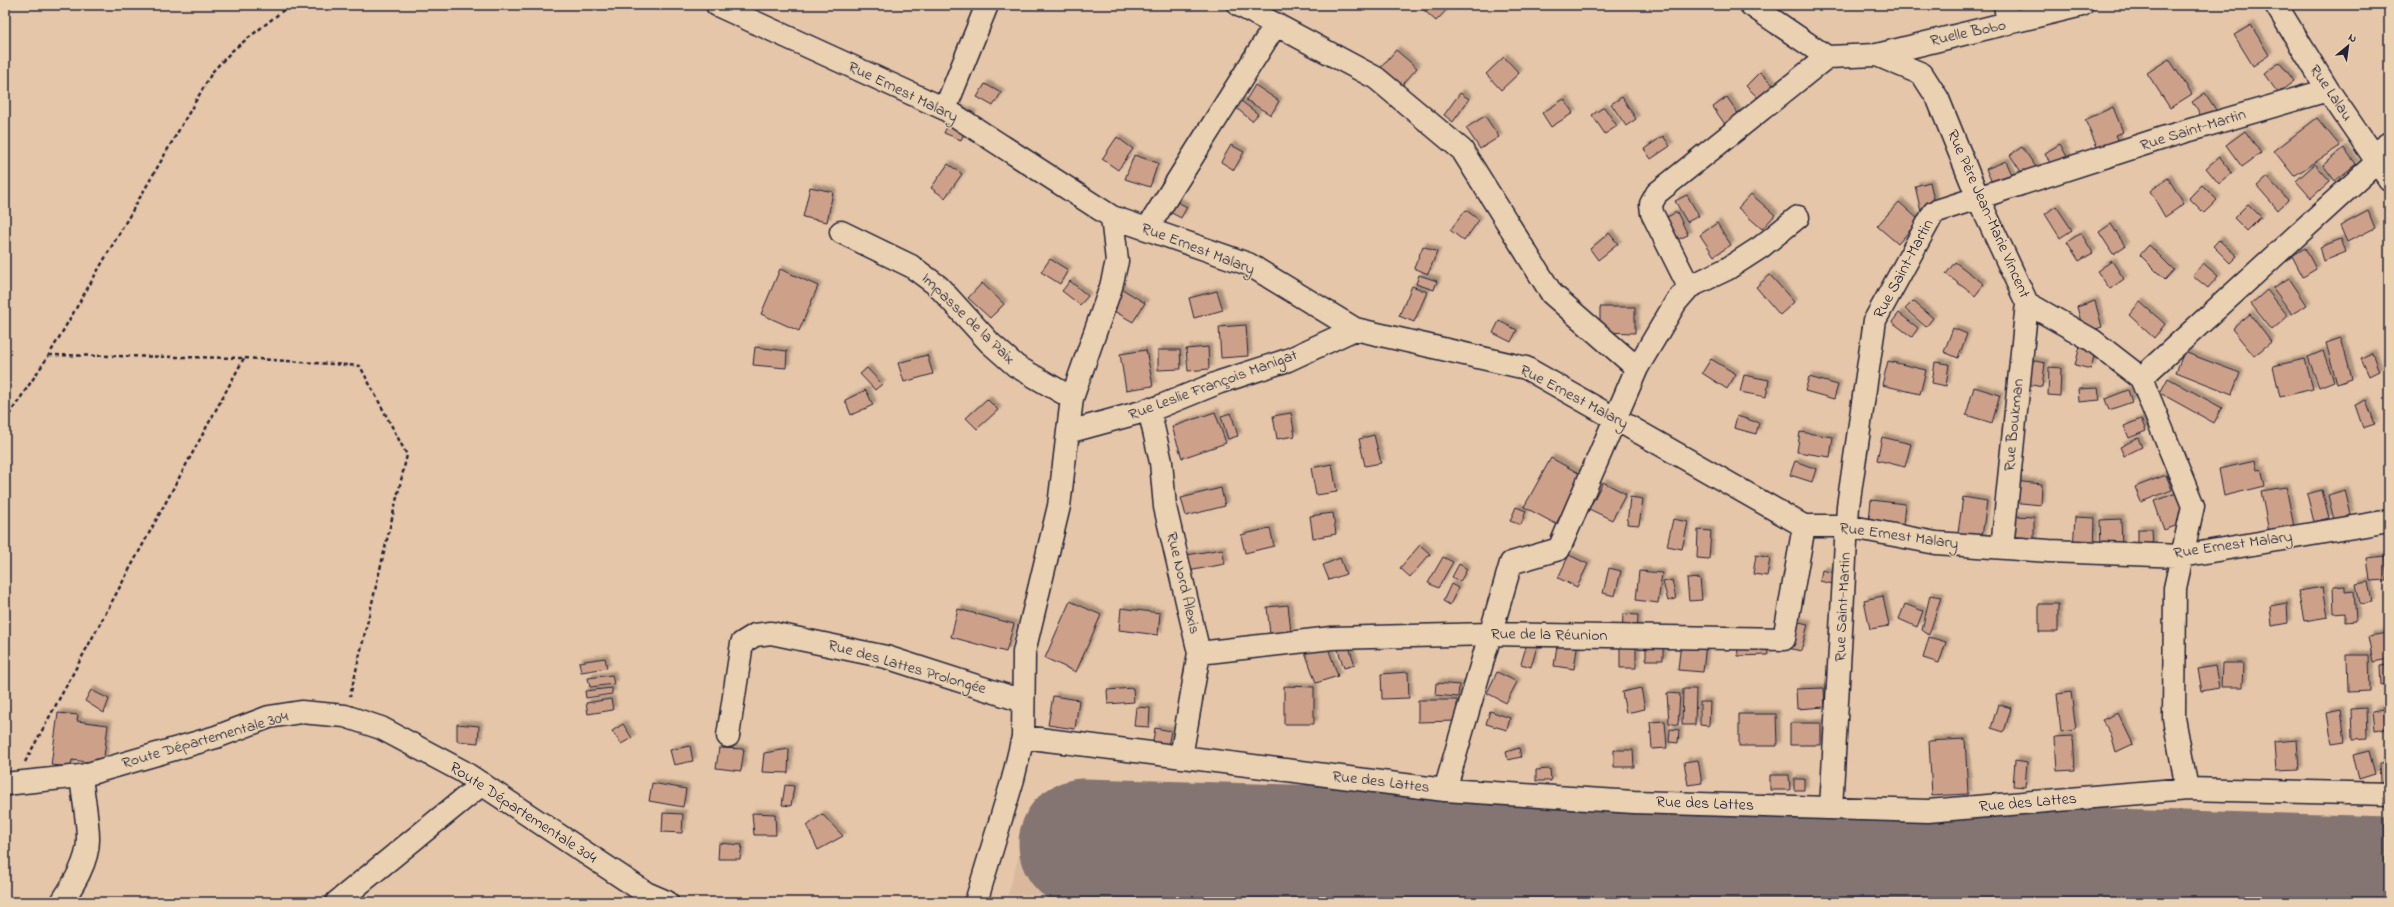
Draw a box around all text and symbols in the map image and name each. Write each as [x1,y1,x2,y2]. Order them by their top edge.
street label: Ruelle Bobo [1928,13,2008,53]
north arrow [2328,26,2368,66]
text: N [2345,29,2359,47]
street label: Rue Ernest Malary [844,55,962,129]
street label: Rue Lalau [2303,60,2359,126]
street label: Rue Saint-Martin [2137,102,2249,158]
street label: Rue Père Jean-Marie Vincent [1940,126,2036,303]
street label: Rue Saint-Martin [1868,215,1940,323]
street label: Rue Ernest Malary [1138,216,1258,282]
street label: Impasse de la Paix [915,267,1021,371]
street label: Rue Leslie François Manigat [1125,343,1302,427]
street label: Rue Ernest Malary [1515,358,1633,436]
street label: Rue Boukman [1997,377,2031,473]
street label: Rue Ernest Malary [1838,516,1960,556]
street label: Rue Ernest Malary [2172,525,2294,565]
street label: Rue Nord Alexis [1160,530,1206,636]
street label: Rue Saint-Martin [1828,552,1858,662]
street label: Rue de la Réunion [1490,622,1608,648]
street label: Rue des Lattes Prolongée [825,633,990,701]
street label: Route Départementale 304 [119,705,291,775]
street label: Route Départementale 304 [444,756,602,870]
street label: Rue des Lattes [1331,764,1431,800]
street label: Rue des Lattes [1978,787,2078,819]
street label: Rue des Lattes [1656,790,1754,818]

